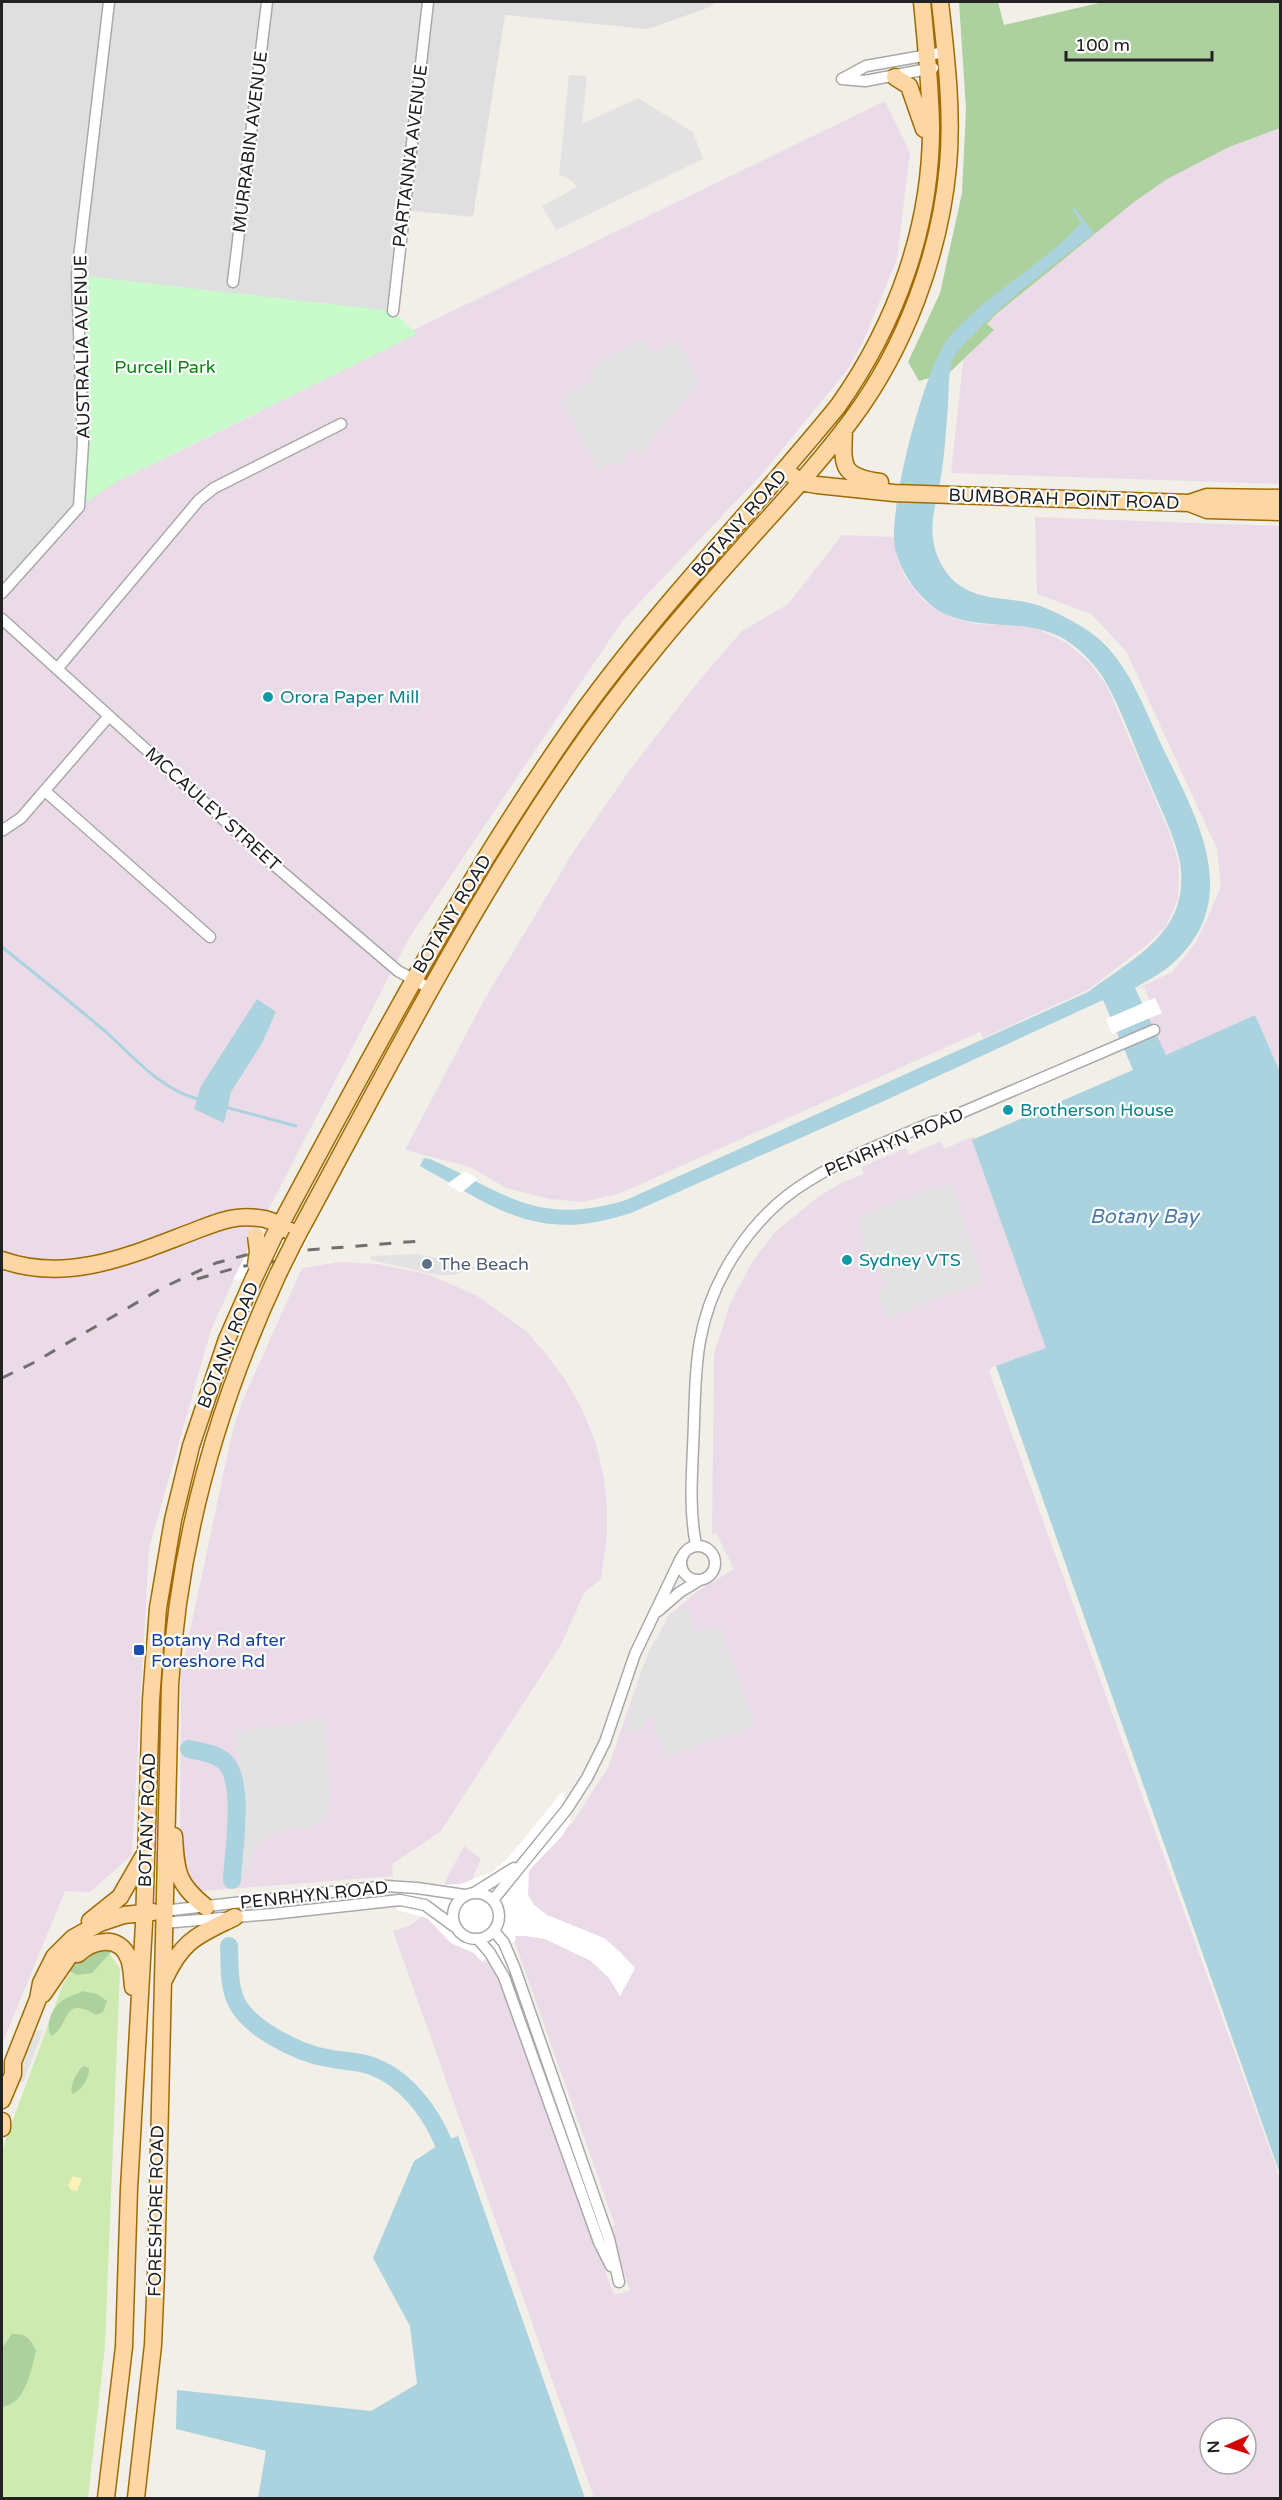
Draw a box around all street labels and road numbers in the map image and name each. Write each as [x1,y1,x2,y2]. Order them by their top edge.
street label: MURRABIN AVENUE [228,50,272,234]
street label: PARTANNA AVENUE [388,63,432,249]
street label: AUSTRALIA AVENUE [69,255,95,439]
street label: BOTANY ROAD [687,465,791,581]
street label: BUMBORAH POINT ROAD [948,484,1180,514]
street label: MCCAULEY STREET [141,742,285,876]
street label: BOTANY ROAD [408,851,496,977]
street label: PENRHYN ROAD [821,1103,967,1181]
street label: BOTANY ROAD [193,1278,263,1412]
street label: BOTANY ROAD [134,1752,160,1888]
street label: PENRHYN ROAD [239,1876,389,1914]
street label: FORESHORE ROAD [144,2125,168,2297]

